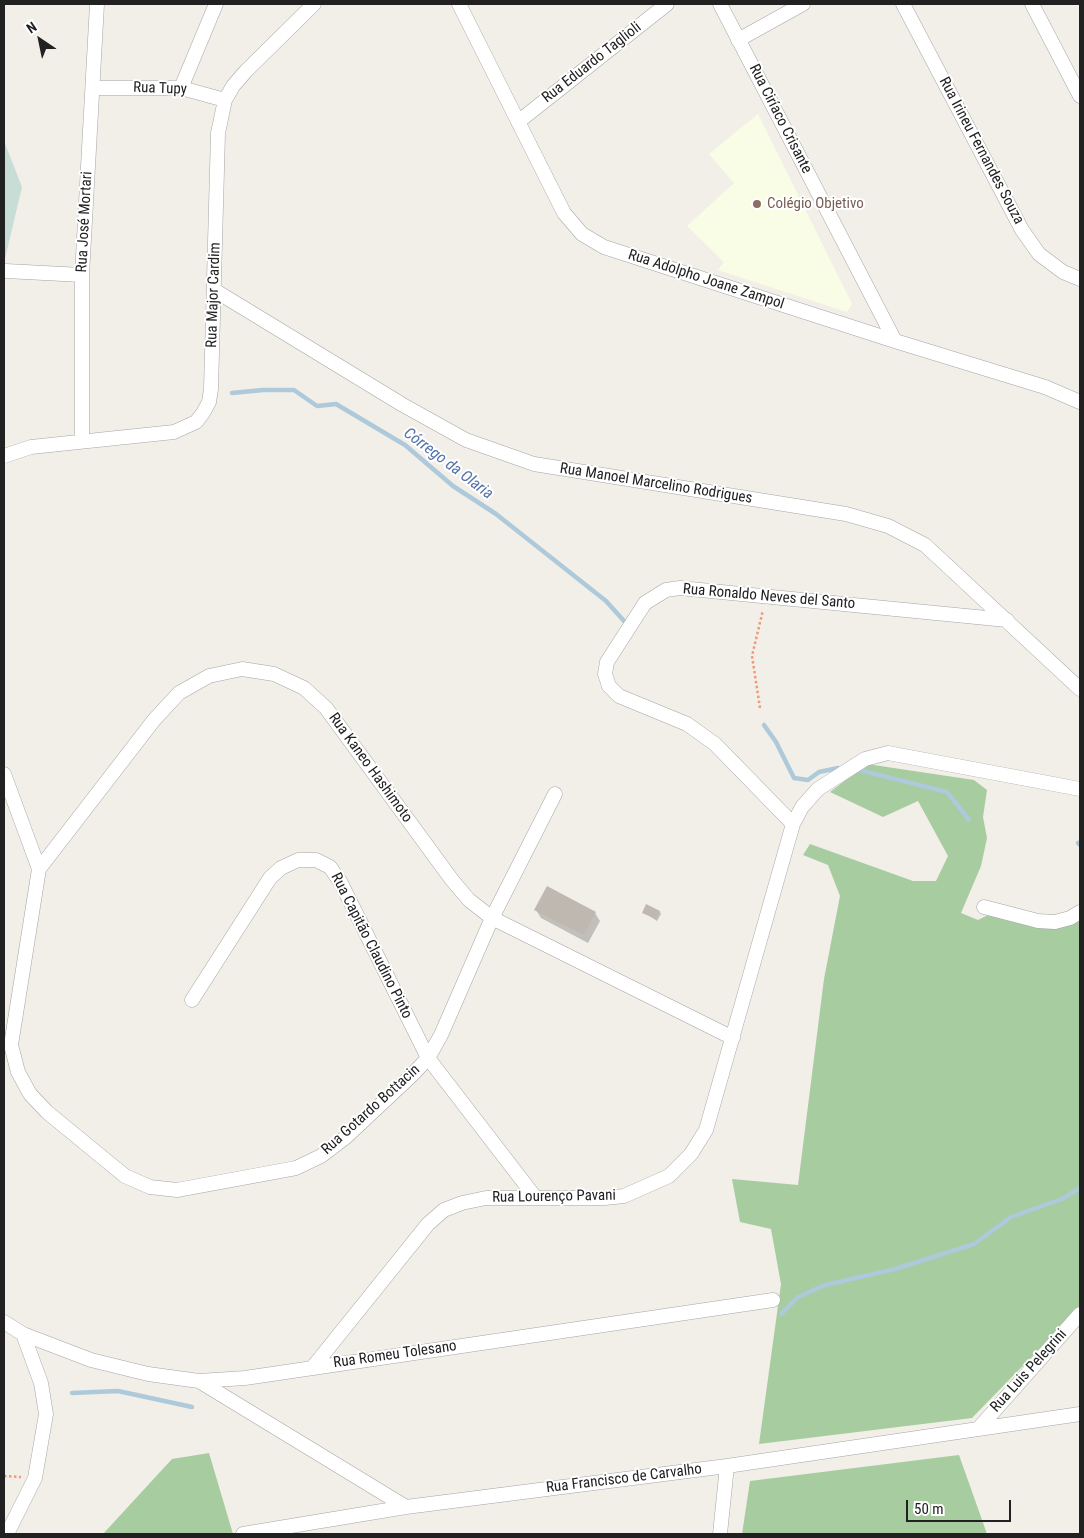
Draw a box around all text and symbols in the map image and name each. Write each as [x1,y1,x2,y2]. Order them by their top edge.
north arrow [15,15,65,65]
text: N [24,19,40,37]
street label: Rua Eduardo Taglioli [539,19,645,107]
street label: Rua Ciríaco Crisante [745,61,815,177]
street label: Rua Irineu Fernandes Souza [935,74,1027,228]
street label: Rua Tupy [133,79,187,99]
street label: Rua José Mortari [73,171,97,273]
place label: Colégio Objetivo [767,195,864,213]
marker: Colégio Objetivo [751,198,763,210]
street label: Rua Major Cardim [203,242,225,348]
street label: Rua Adolpho Joane Zampol [626,246,786,314]
water label: Córrego da Olaria [399,424,497,504]
street label: Rua Manoel Marcelino Rodrigues [559,460,753,508]
street label: Rua Ronaldo Neves del Santo [682,580,856,614]
street label: Rua Kaneo Hashimoto [324,710,416,826]
street label: Rua Capitão Claudino Pinto [326,870,416,1022]
street label: Rua Gotardo Bottacin [318,1061,424,1159]
street label: Rua Lourenço Pavani [492,1187,616,1207]
street label: Rua Luis Pelegrini [987,1326,1071,1416]
street label: Rua Romeu Tolesano [332,1337,458,1373]
street label: Rua Francisco de Carvalho [545,1461,703,1497]
scale bar [909,1490,1014,1522]
text: 50 m [914,1500,944,1518]

